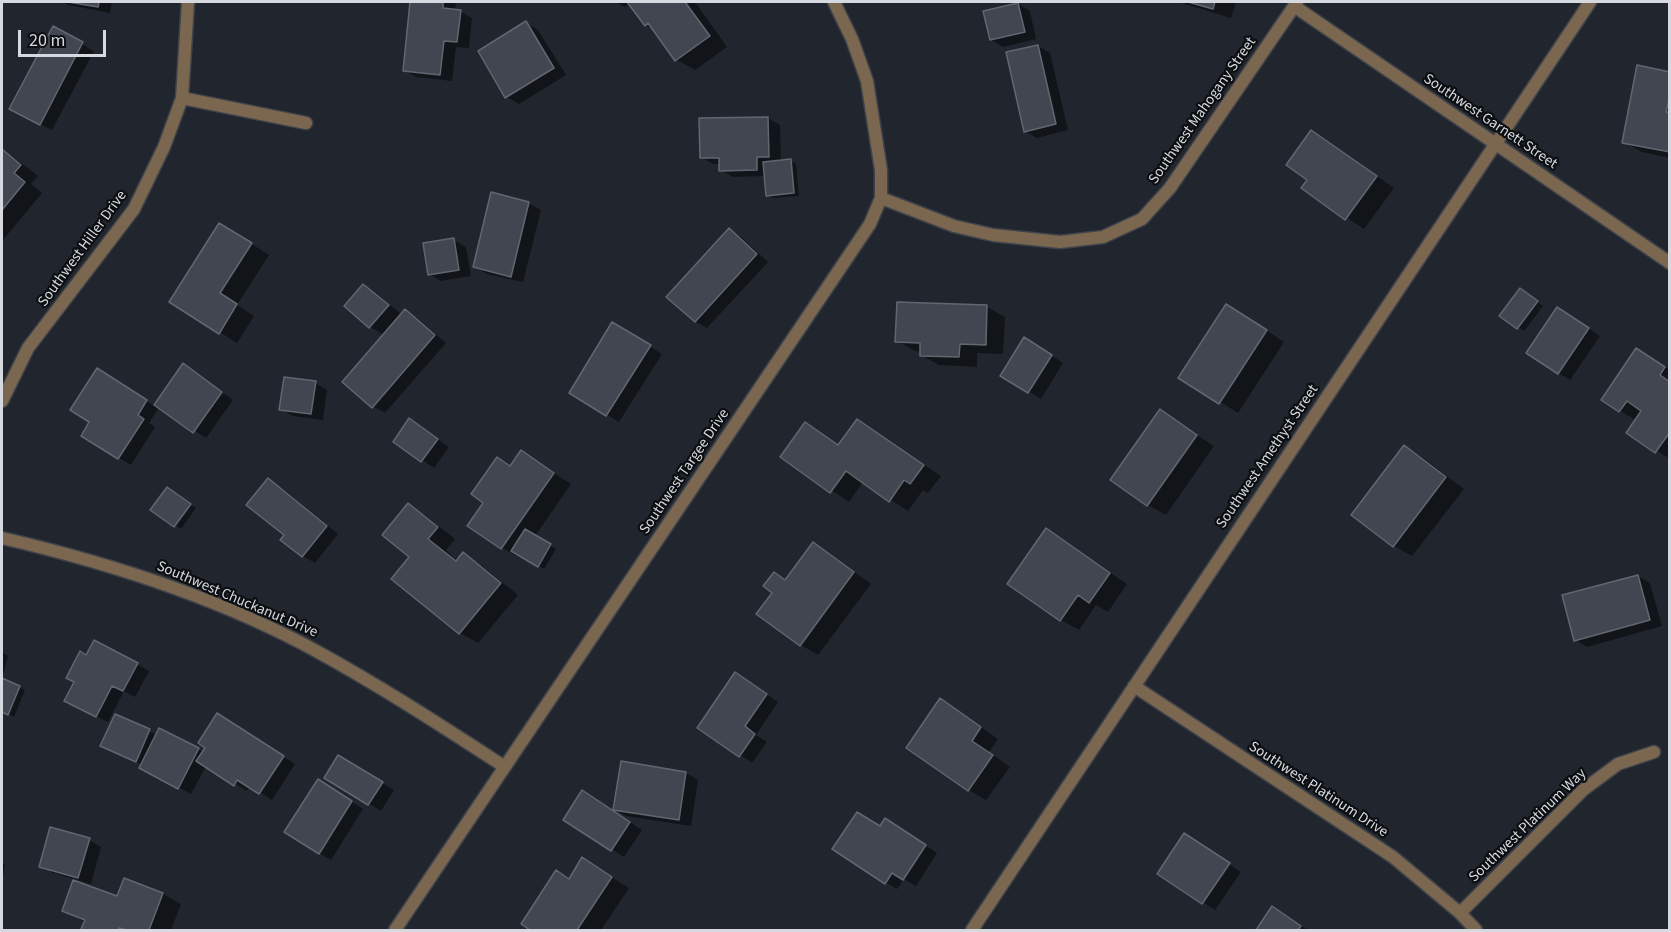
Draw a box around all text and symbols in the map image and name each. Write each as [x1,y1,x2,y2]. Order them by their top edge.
scale bar [21,18,110,56]
text: 20 m [29,28,65,53]
street label: Southwest Mahogany Street [1145,34,1261,188]
street label: Southwest Garnett Street [1420,70,1560,174]
street label: Southwest Hiller Drive [35,187,131,311]
street label: Southwest Amethyst Street [1213,382,1323,532]
street label: Southwest Targee Drive [636,406,734,538]
street label: Southwest Chuckanut Drive [154,558,320,642]
street label: Southwest Platinum Drive [1245,738,1391,842]
street label: Southwest Platinum Way [1466,765,1590,887]

